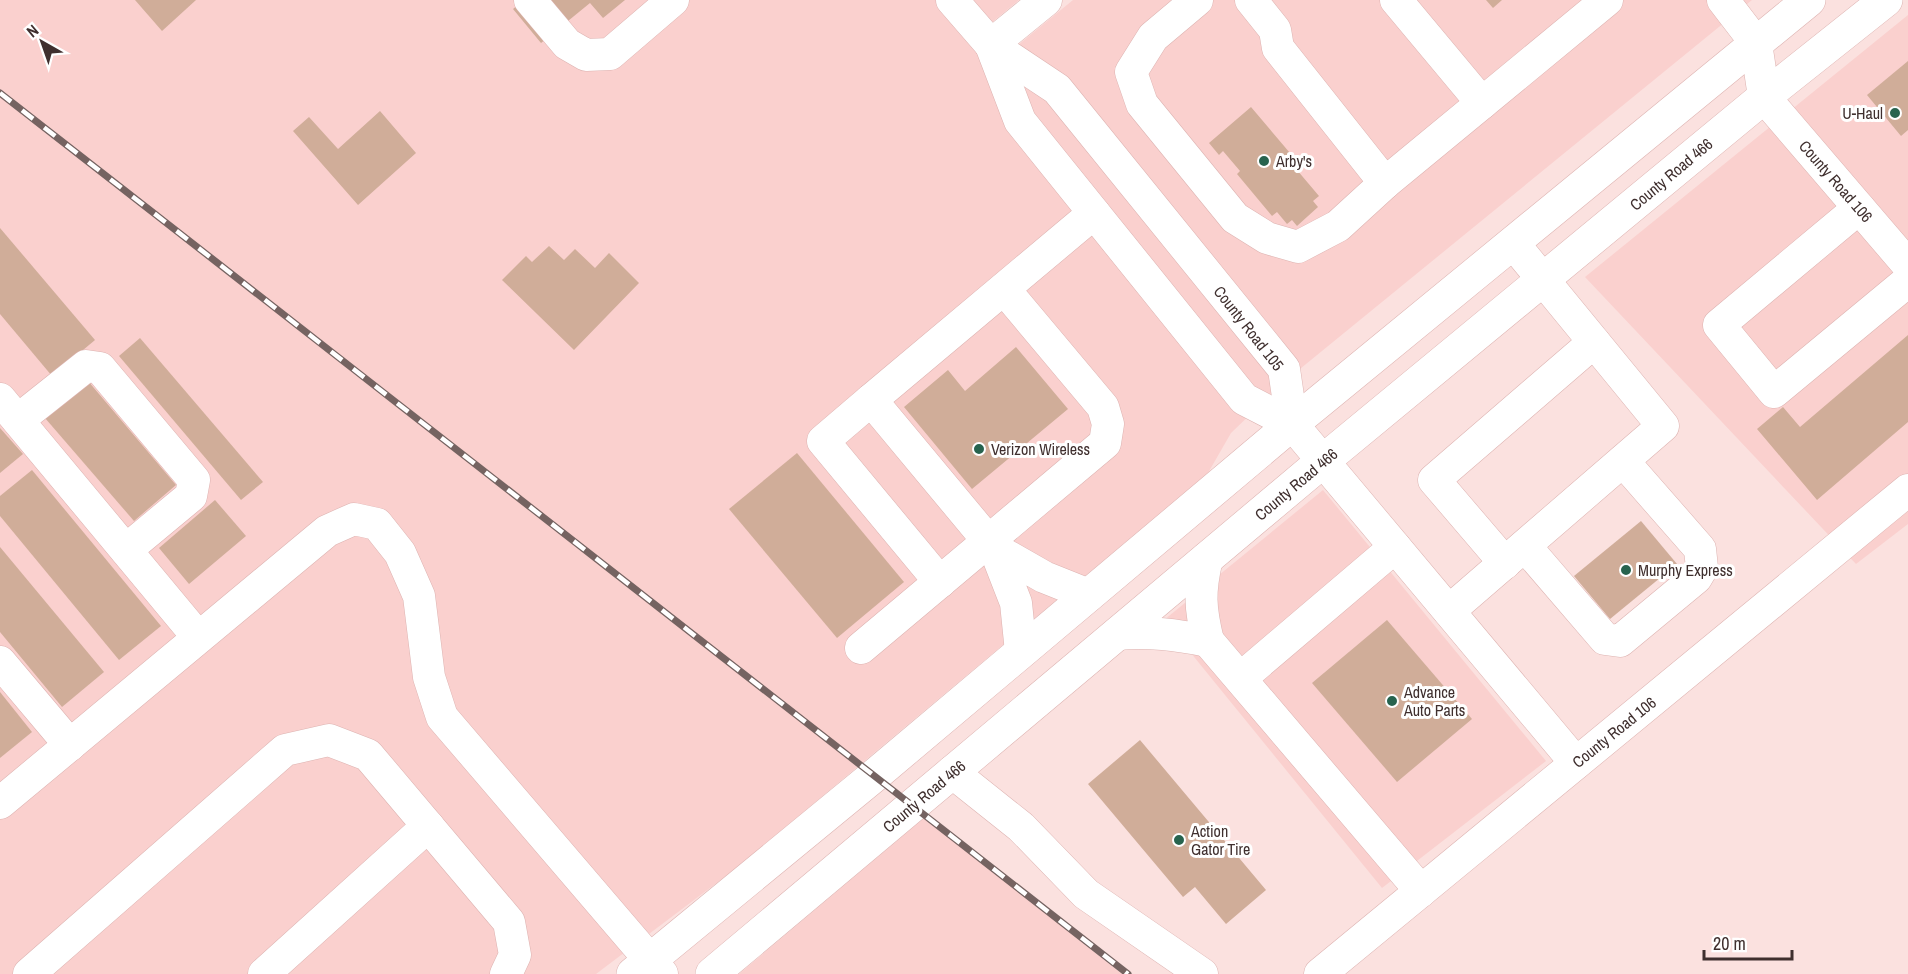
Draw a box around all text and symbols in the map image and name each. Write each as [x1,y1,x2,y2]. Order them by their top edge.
north arrow [12,12,72,72]
text: N [22,19,43,42]
place label: U-Haul [1842,102,1883,124]
marker: U-Haul [1888,106,1902,120]
street label: County Road 466 [1625,133,1717,215]
street label: County Road 106 [1794,135,1878,227]
place label: Arby's [1275,150,1312,172]
marker: Arby's [1257,154,1271,168]
street label: County Road 105 [1209,281,1289,375]
place label: Verizon Wireless [991,438,1090,460]
marker: Verizon Wireless [972,442,986,456]
street label: County Road 466 [1250,443,1342,525]
place label: Murphy Express [1638,559,1733,581]
marker: Murphy Express [1619,563,1633,577]
place label: Advance Auto Parts [1403,681,1465,721]
street label: County Road 106 [1567,691,1661,773]
marker: Advance Auto Parts [1385,694,1399,708]
street label: County Road 466 [878,755,970,837]
place label: Action Gator Tire [1190,820,1250,860]
marker: Action Gator Tire [1172,833,1186,847]
scale bar [1704,923,1792,961]
text: 20 m [1713,931,1746,956]

